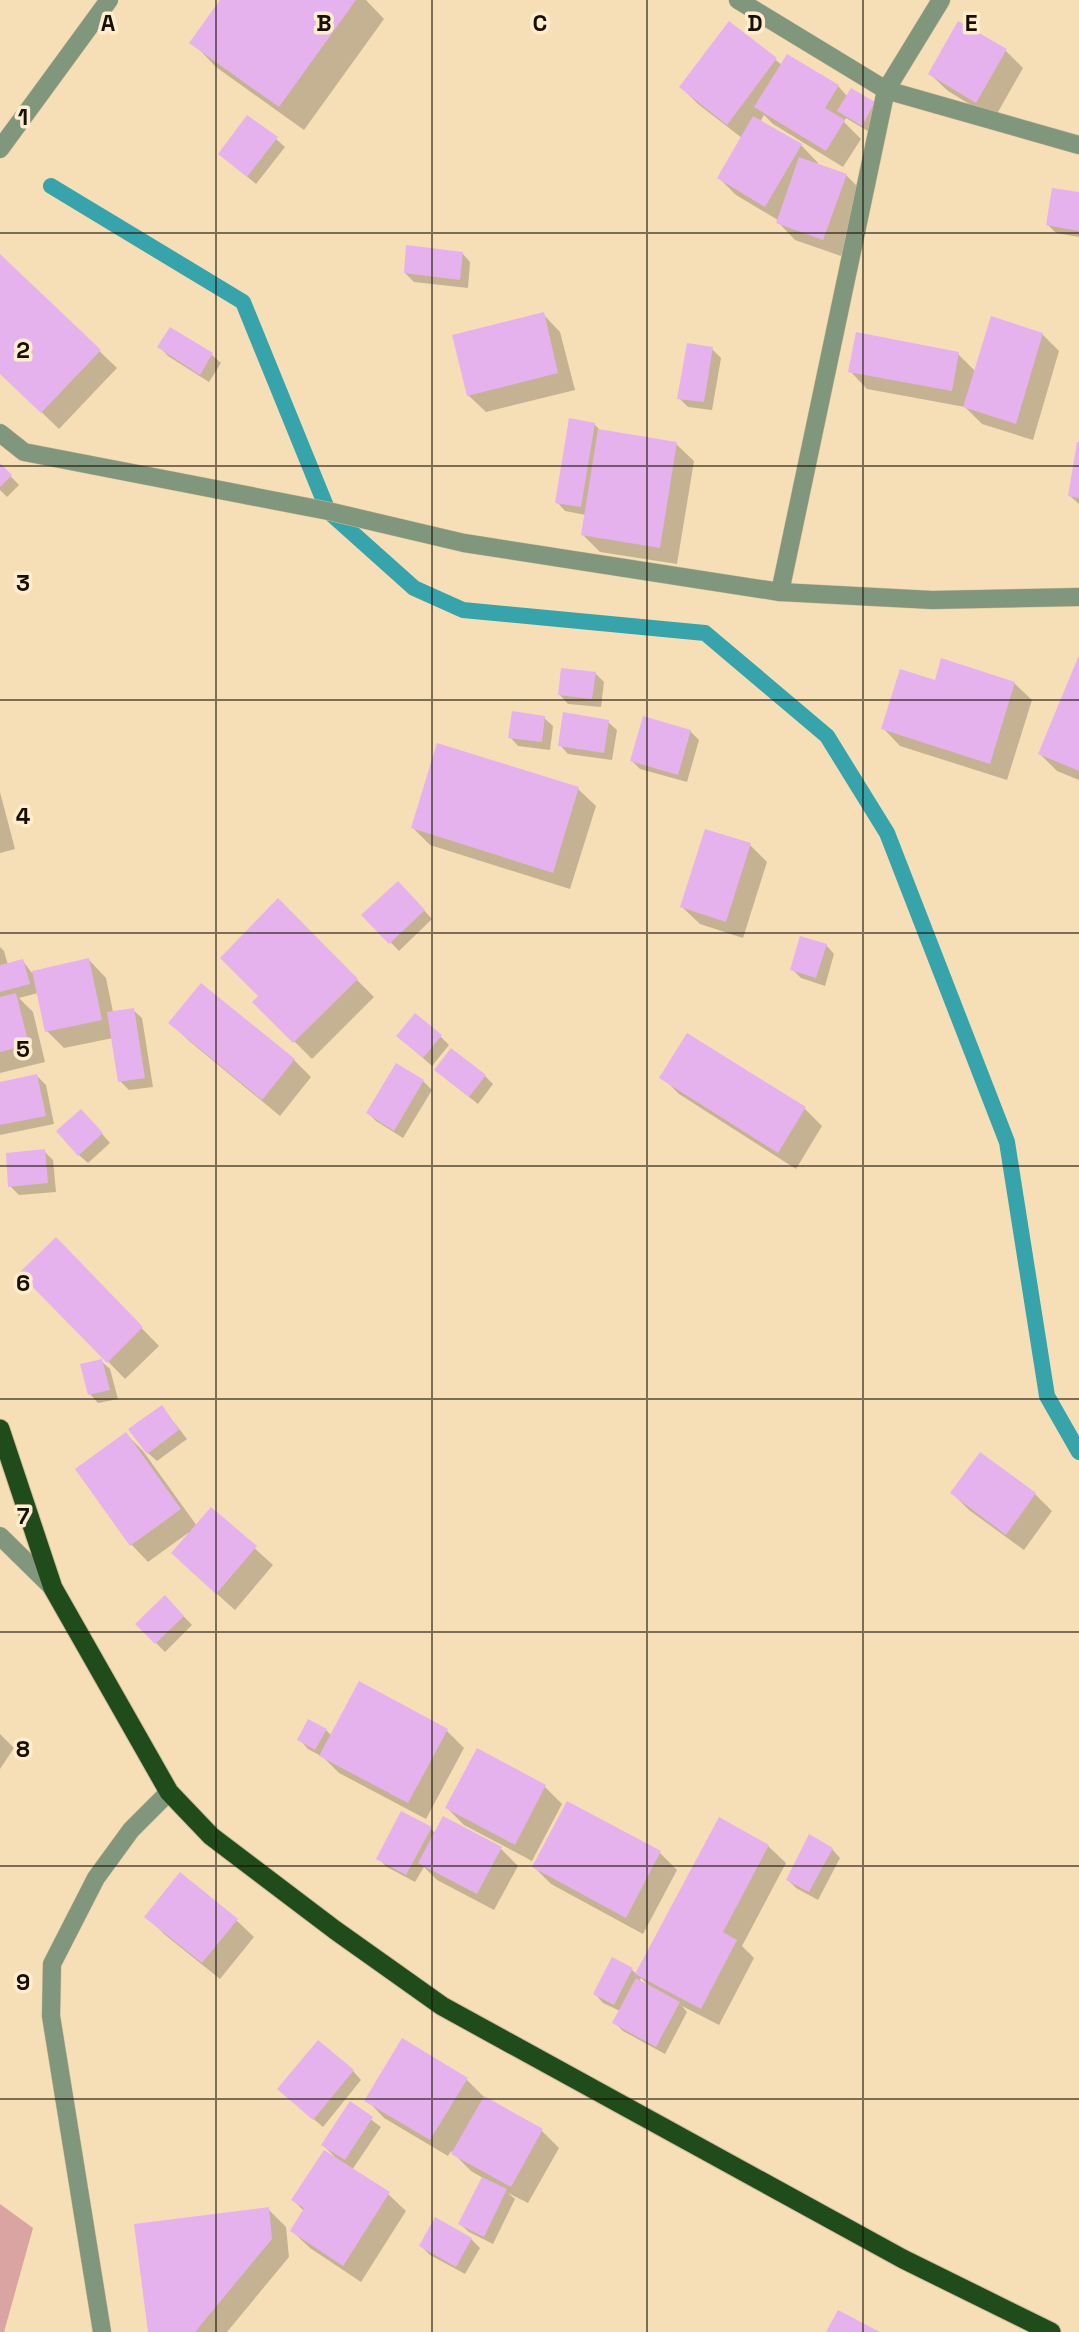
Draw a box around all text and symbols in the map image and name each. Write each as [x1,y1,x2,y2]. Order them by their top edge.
text: A [101,8,116,38]
text: B [316,8,332,38]
text: C [533,8,547,38]
text: D [747,8,763,38]
text: E [965,8,977,38]
text: 1 [18,102,28,132]
text: 2 [16,335,30,365]
text: 3 [16,568,30,598]
text: 4 [16,801,31,831]
text: 5 [16,1034,30,1064]
text: 6 [16,1268,30,1298]
text: 7 [17,1501,30,1531]
text: 8 [16,1734,30,1764]
text: 9 [16,1967,30,1997]

